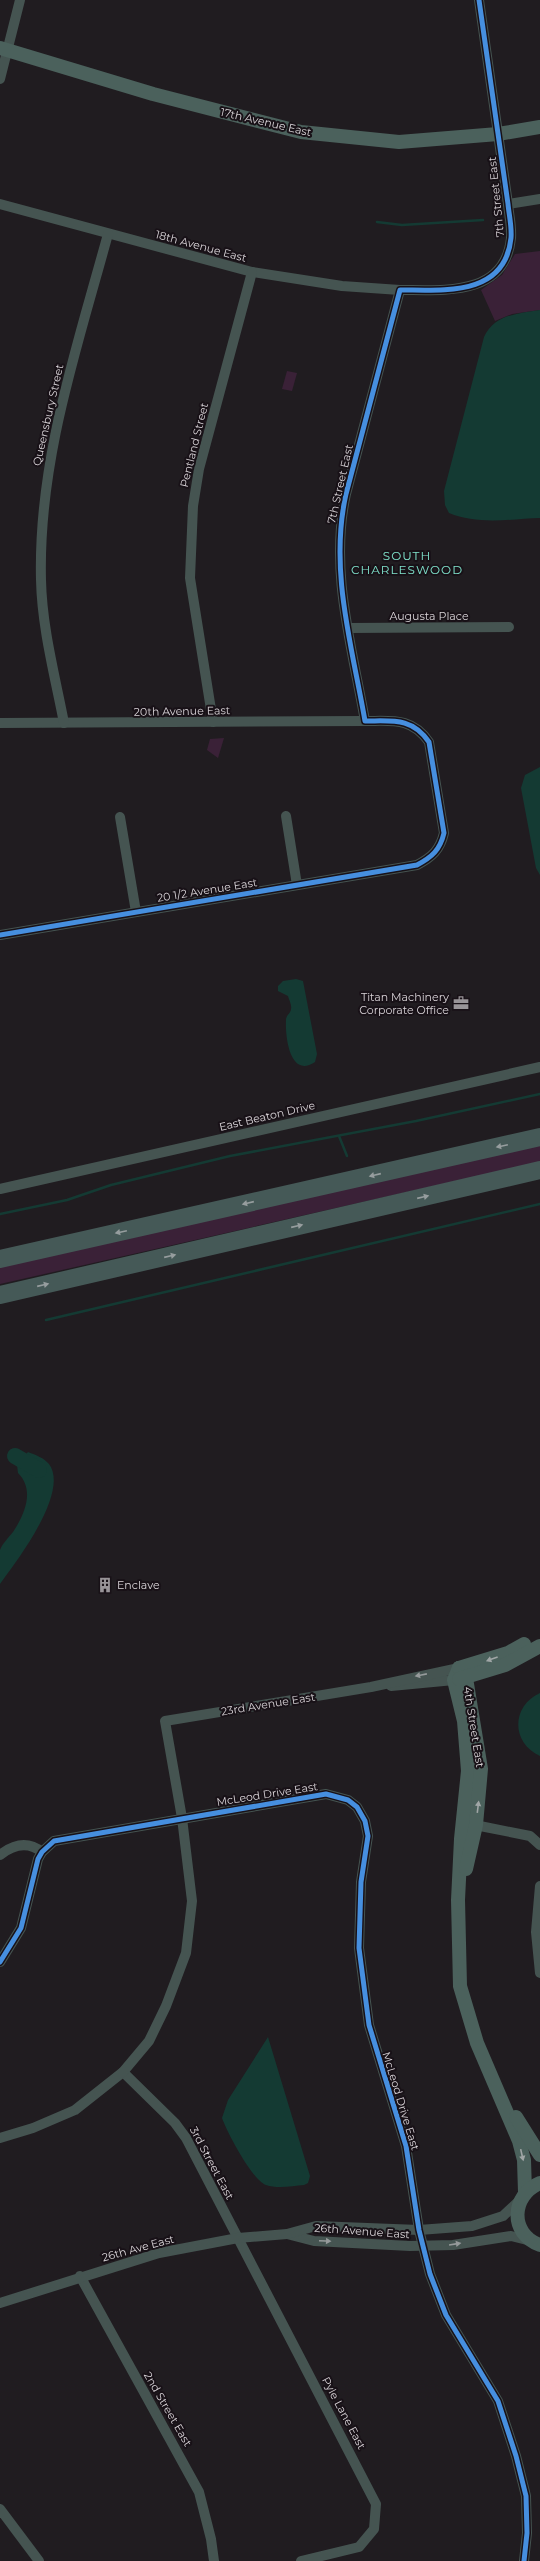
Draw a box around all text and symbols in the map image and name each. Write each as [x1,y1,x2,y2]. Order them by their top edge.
street label: 17th Avenue East [219,105,313,139]
street label: 7th Street East [485,156,507,238]
street label: 18th Avenue East [154,227,249,265]
street label: Queensbury Street [29,362,67,467]
street label: Pentland Street [177,401,211,489]
street label: 7th Street East [324,443,356,525]
district label: SOUTH CHARLESWOOD [351,548,463,577]
street label: Augusta Place [389,609,469,623]
street label: 20th Avenue East [134,703,231,719]
street label: 20 1/2 Avenue East [156,875,259,905]
place label: Titan Machinery Corporate Office [359,990,449,1017]
office icon: Titan Machinery Corporate Office [452,994,470,1012]
street label: East Beaton Drive [218,1098,317,1134]
one-way arrow [496,1143,508,1149]
one-way arrow [369,1172,381,1178]
one-way arrow [417,1193,429,1199]
one-way arrow [242,1201,255,1207]
one-way arrow [290,1223,303,1229]
one-way arrow [115,1229,128,1235]
one-way arrow [164,1252,176,1258]
one-way arrow [37,1281,49,1287]
building icon: Enclave [96,1576,114,1594]
place label: Enclave [117,1578,160,1592]
one-way arrow [485,1656,497,1662]
one-way arrow [415,1672,427,1678]
street label: 4th Street East [461,1686,487,1769]
street label: 23rd Avenue East [220,1690,317,1718]
street label: McLeod Drive East [215,1779,319,1809]
one-way arrow [475,1801,481,1813]
street label: McLeod Drive East [379,2050,423,2152]
street label: 3rd Street East [187,2124,237,2202]
one-way arrow [520,2149,526,2161]
street label: 26th Avenue East [314,2221,411,2241]
street label: 26th Ave East [100,2231,176,2264]
one-way arrow [319,2238,331,2245]
one-way arrow [449,2241,461,2247]
street label: 2nd Street East [141,2369,195,2449]
street label: Pyle Lane East [319,2374,369,2452]

